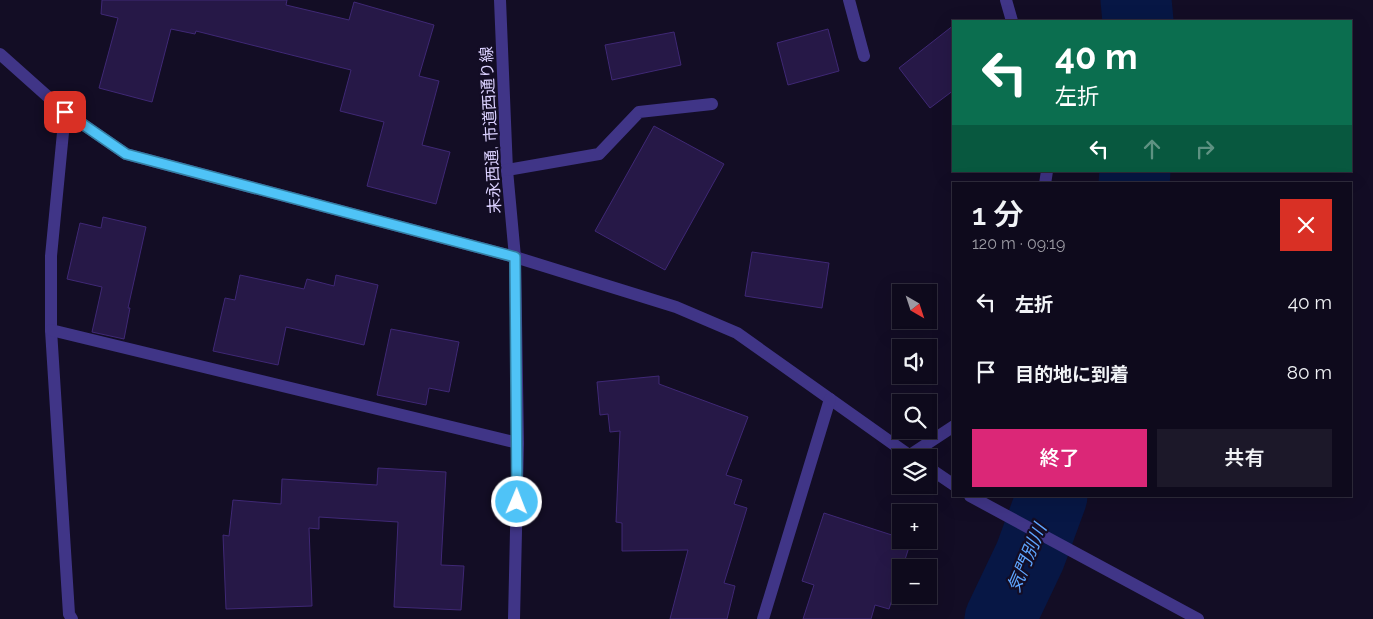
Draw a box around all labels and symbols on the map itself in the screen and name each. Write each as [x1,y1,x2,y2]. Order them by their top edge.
street label: 末永西通, 市道西通り線 [477,46,504,214]
pin [44,91,86,133]
north arrow [892,284,938,329]
position arrow [490,475,542,527]
water label: 気門別川 [1003,519,1051,595]

